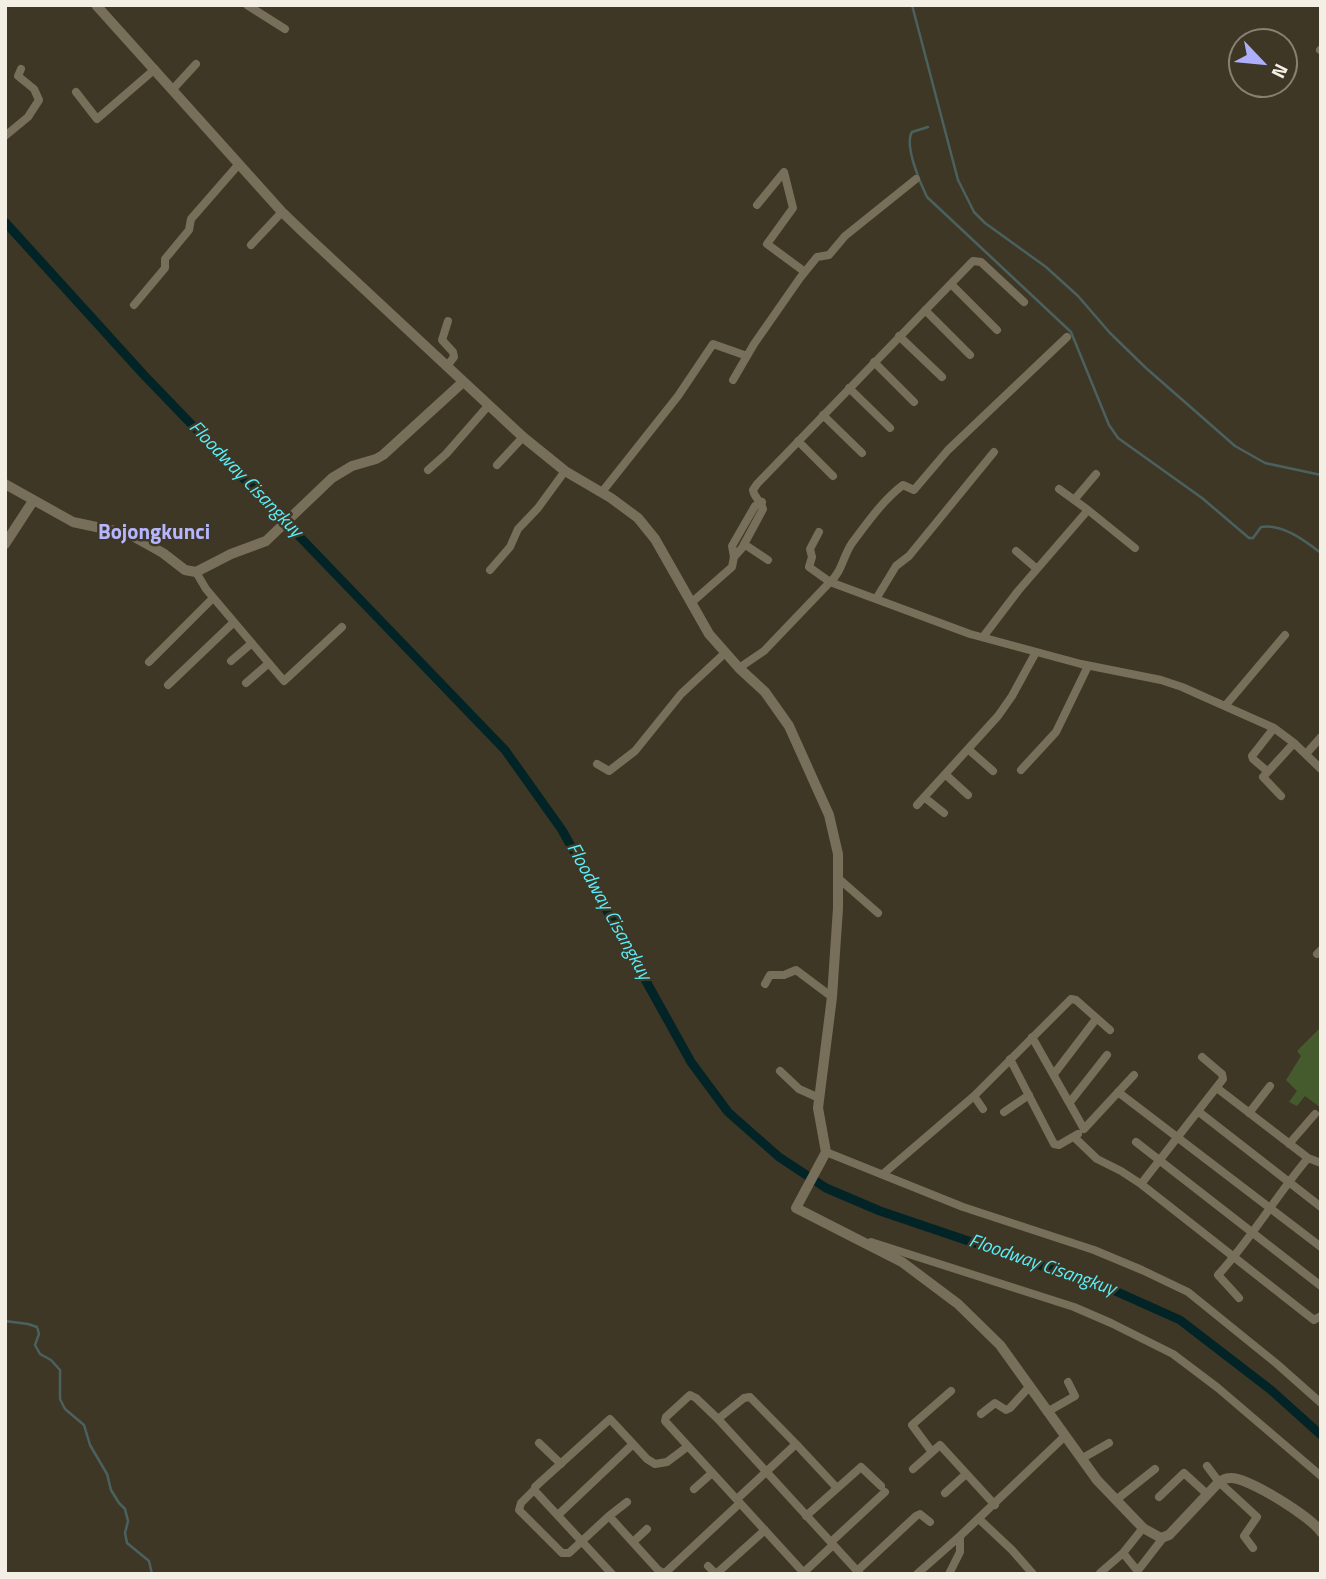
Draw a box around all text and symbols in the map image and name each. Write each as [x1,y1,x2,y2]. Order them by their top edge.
north arrow [1228,28,1298,98]
text: N [1265,59,1296,84]
water label: Floodway Cisangkuy [183,417,307,543]
district label: Bojongkunci [98,521,210,547]
water label: Floodway Cisangkuy [561,839,655,985]
water label: Floodway Cisangkuy [966,1230,1118,1302]

